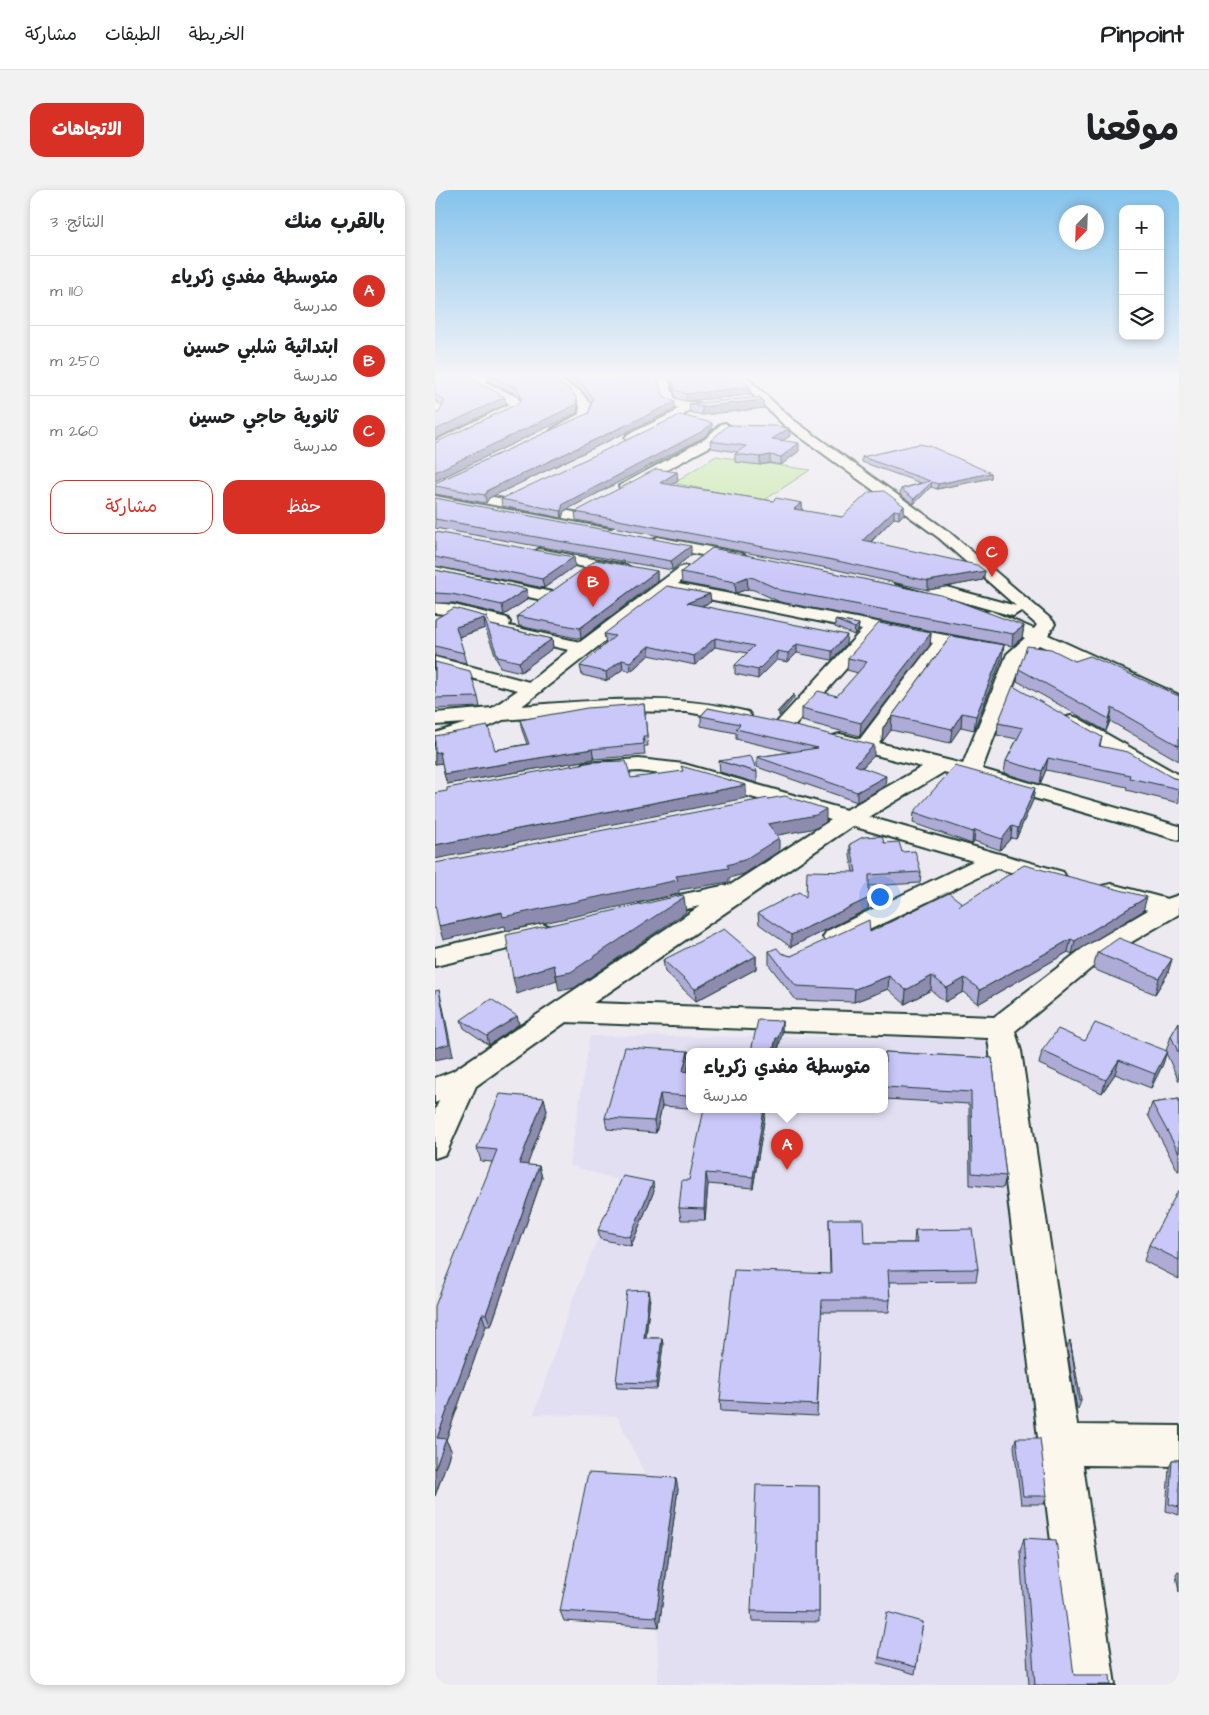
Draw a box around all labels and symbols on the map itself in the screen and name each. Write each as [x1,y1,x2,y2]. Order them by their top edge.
north arrow [1059,205,1104,250]
pin: C [976,536,1008,577]
pin: B [577,566,609,607]
your location [867,884,893,910]
pin: A [771,1129,803,1170]

